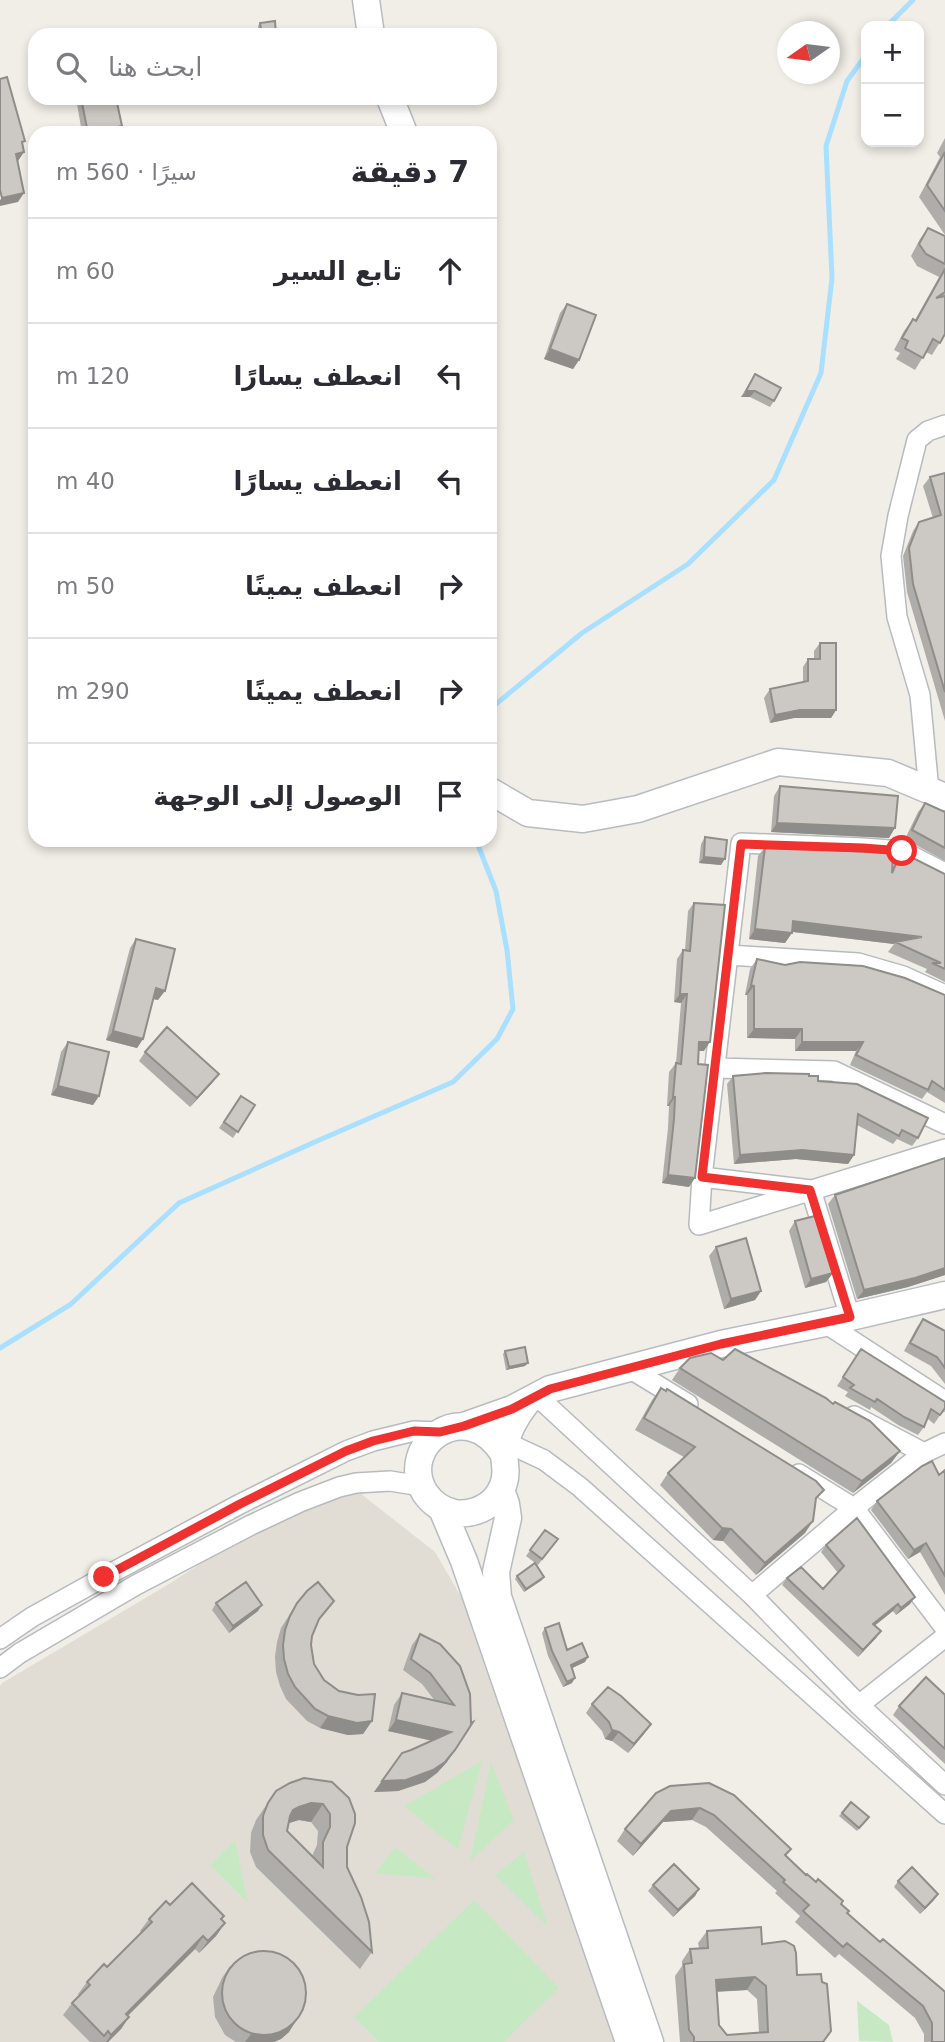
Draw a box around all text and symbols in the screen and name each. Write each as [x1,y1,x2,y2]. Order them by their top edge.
north arrow [777,21,840,84]
map controls [861,21,924,147]
button: + [861,21,924,84]
search box [28,28,497,105]
icon: search [52,48,90,86]
text: ابحث هنا [108,52,203,82]
button: − [861,84,924,147]
text: 7 دقيقة [351,154,469,189]
text: سيرًا · 560 m [56,159,197,185]
icon: ahead [431,252,469,290]
text: تابع السير [274,256,402,286]
text: 60 m [56,258,115,284]
icon: left [431,357,469,395]
text: انعطف يسارًا [233,361,402,391]
text: 120 m [56,363,130,389]
icon: left [431,462,469,500]
text: انعطف يسارًا [233,466,402,496]
text: 40 m [56,468,115,494]
icon: right [431,567,469,605]
text: انعطف يمينًا [245,571,402,601]
text: 50 m [56,573,115,599]
icon: right [431,672,469,710]
text: انعطف يمينًا [245,676,402,706]
text: 290 m [56,678,130,704]
icon: arrive [431,777,469,815]
text: الوصول إلى الوجهة [153,781,402,811]
route start [886,835,917,866]
route end [88,1561,119,1592]

